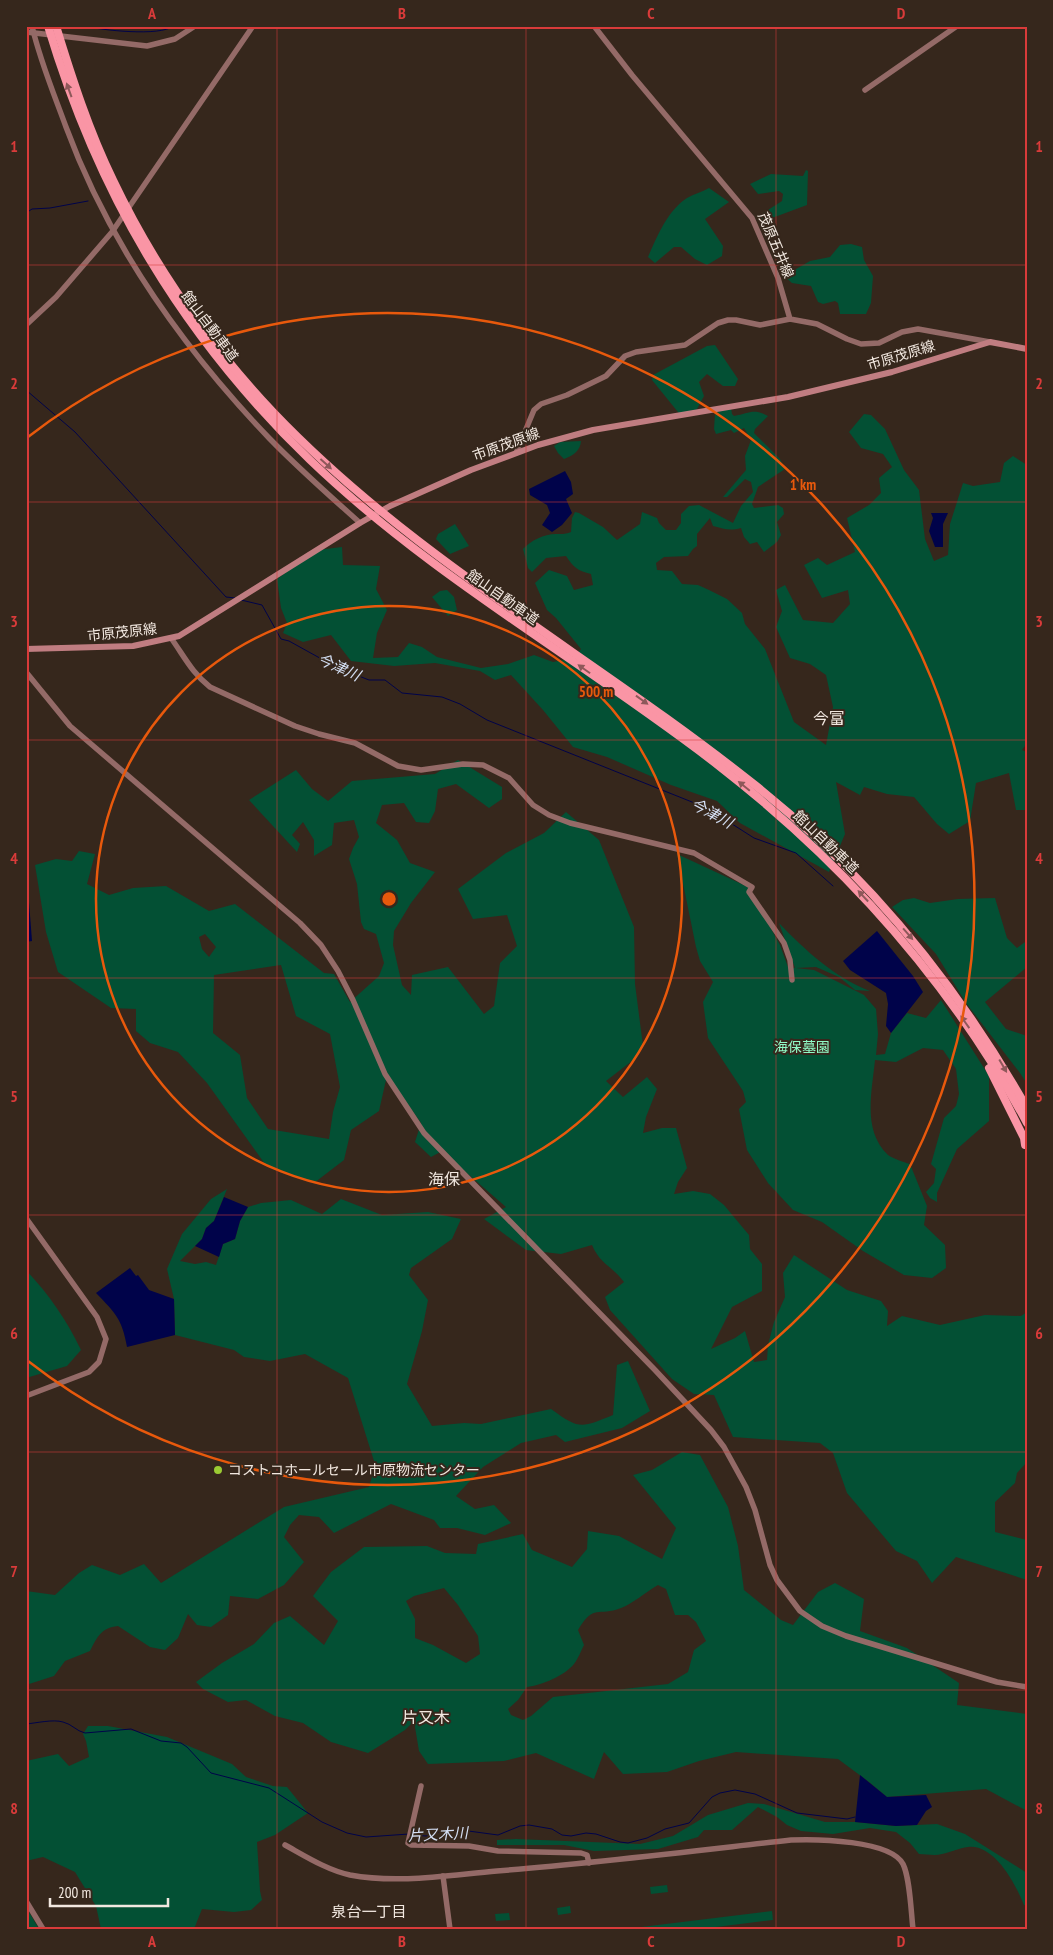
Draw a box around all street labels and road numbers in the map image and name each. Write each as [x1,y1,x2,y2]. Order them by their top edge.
street label: 茂原五井線 [754,209,798,281]
street label: 館山自動車道 [178,287,242,365]
street label: 市原茂原線 [865,336,937,374]
street label: 市原茂原線 [470,424,542,464]
street label: 館山自動車道 [463,566,543,628]
street label: 市原茂原線 [86,619,158,645]
street label: 館山自動車道 [790,806,862,878]

